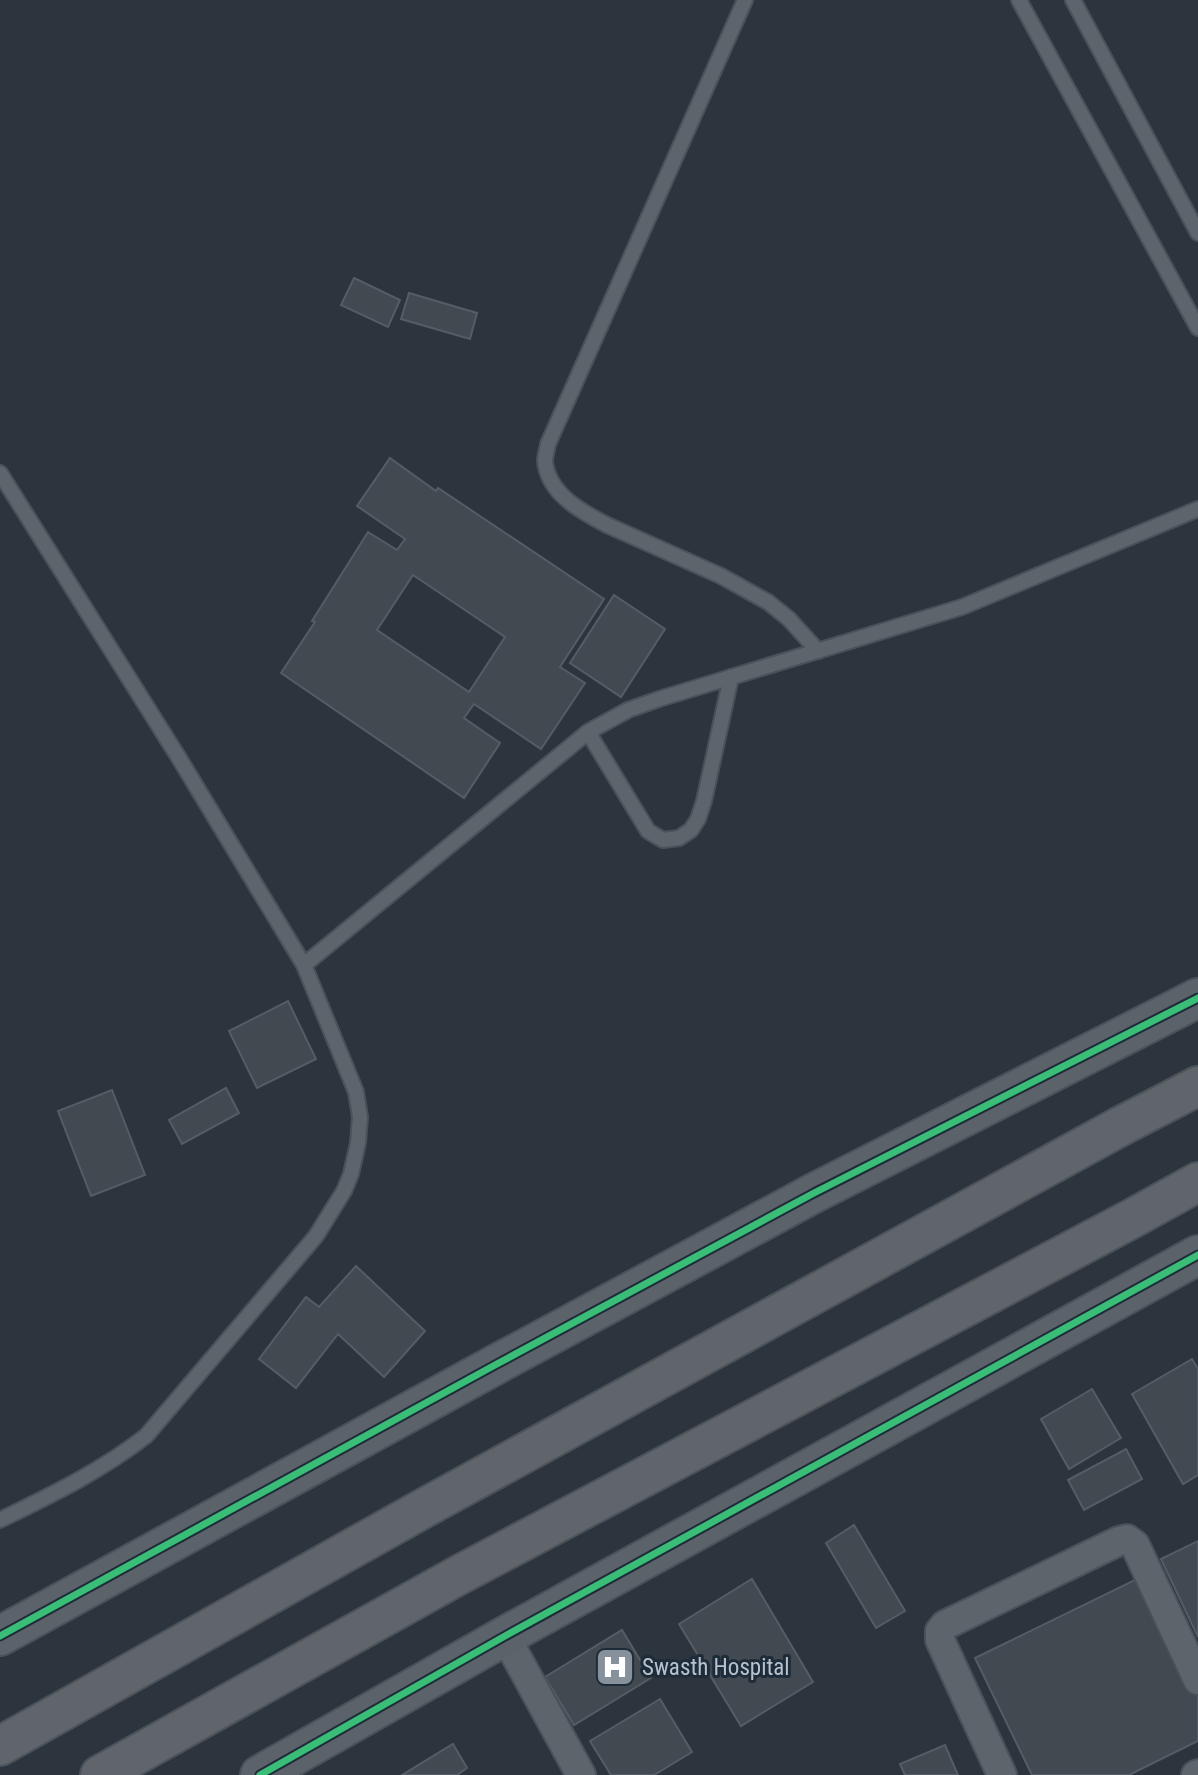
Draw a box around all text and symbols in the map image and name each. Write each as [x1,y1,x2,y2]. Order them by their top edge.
hospital icon: Swasth Hospital [594,1646,636,1688]
place label: Swasth Hospital [642,1654,790,1681]

